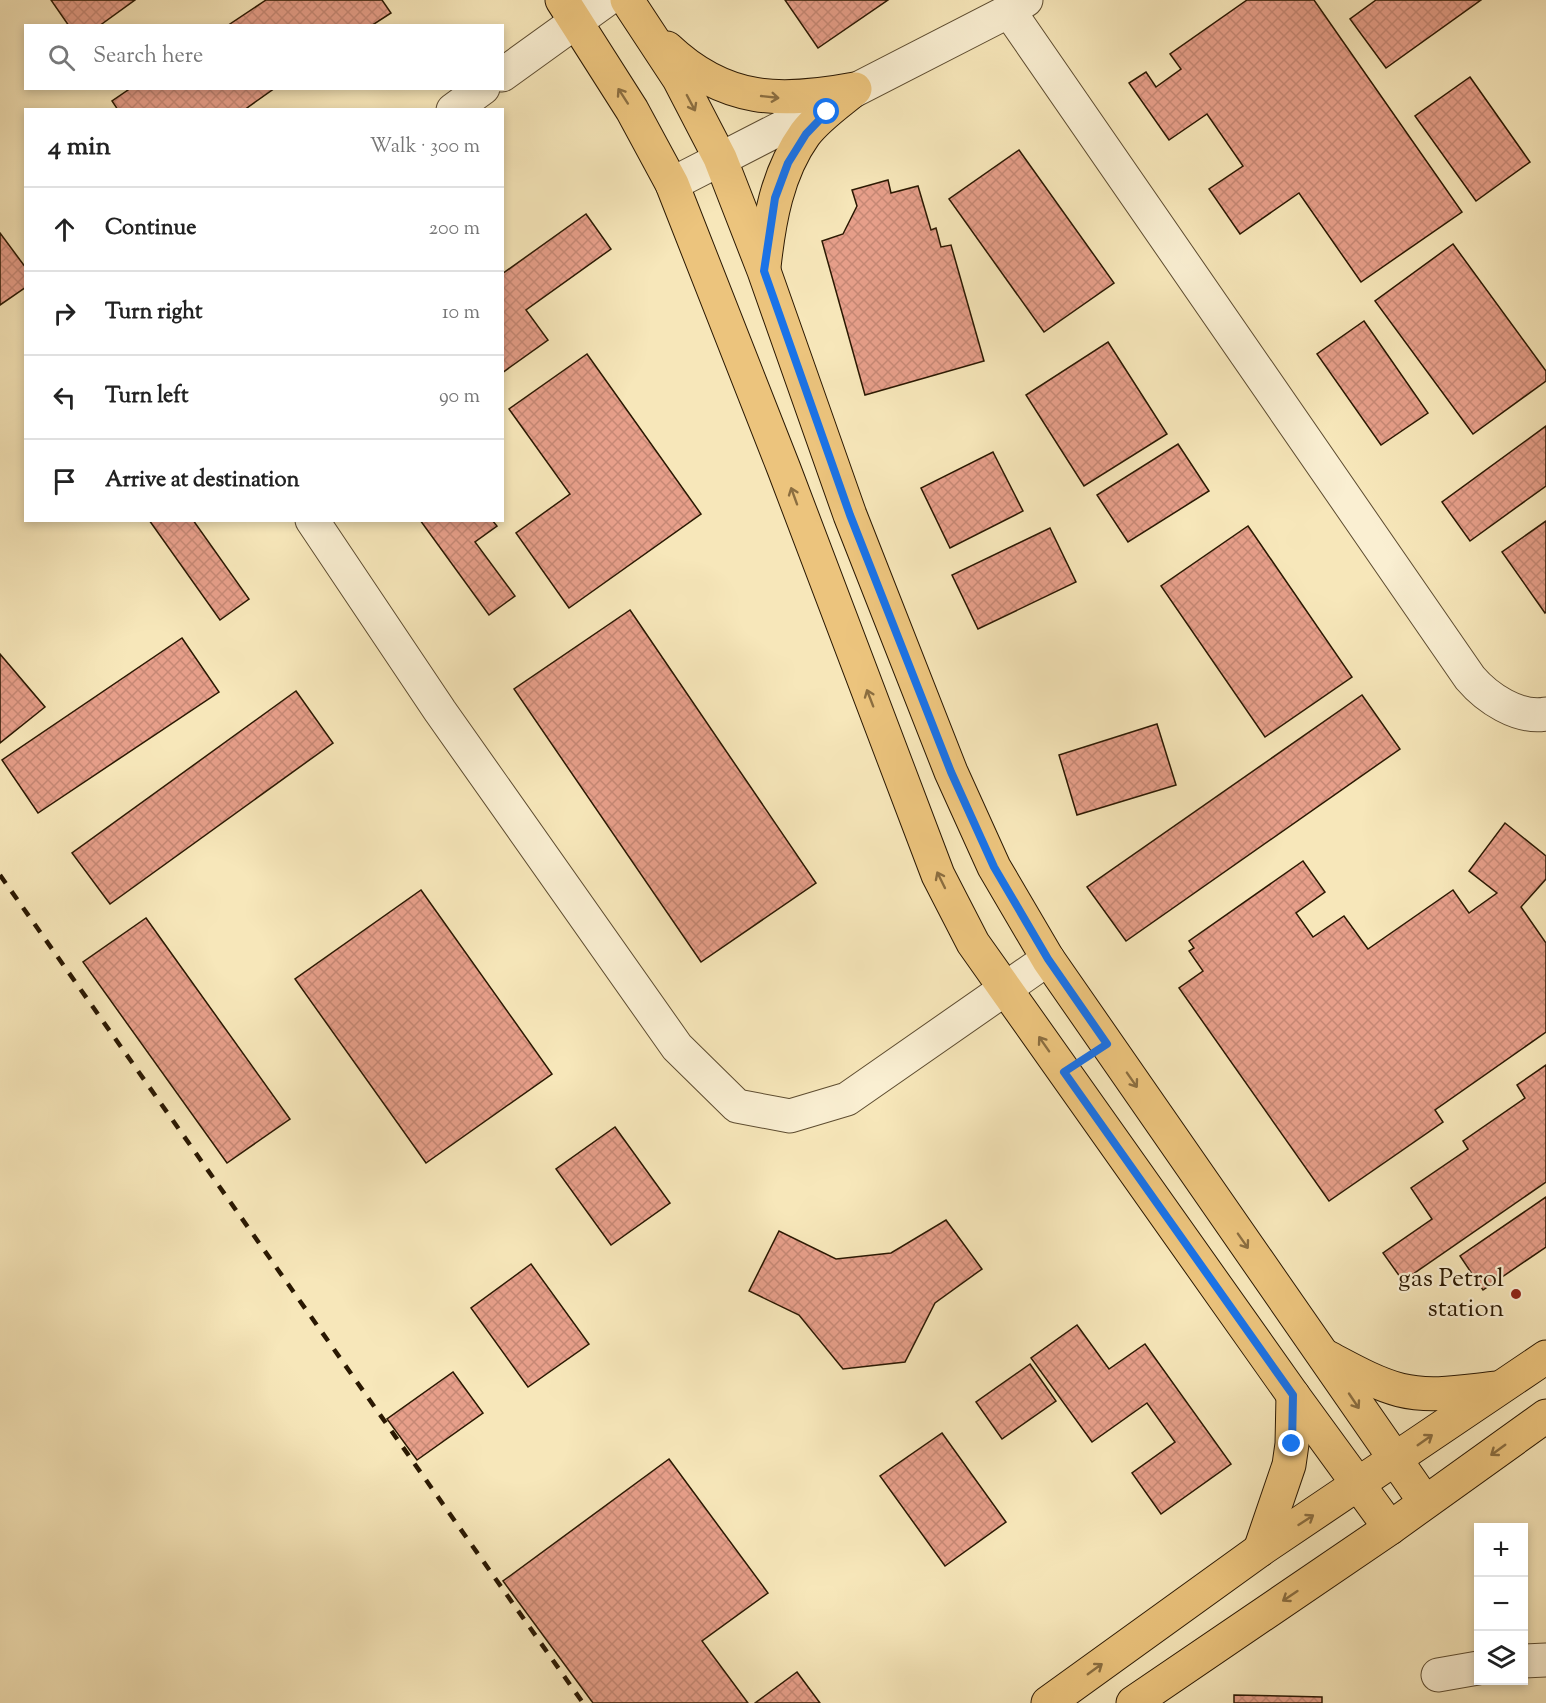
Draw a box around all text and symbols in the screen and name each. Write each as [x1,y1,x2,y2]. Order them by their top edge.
search box [24,24,504,90]
icon: search [45,41,78,74]
text: Search here [93,41,203,73]
one-way arrow [617,88,629,105]
one-way arrow [759,92,779,103]
one-way arrow [685,94,697,111]
route start [813,98,839,124]
text: 4 min [48,129,111,166]
text: Walk · 300 m [370,133,480,162]
icon: ahead [48,213,81,246]
text: Continue [105,213,196,245]
text: 200 m [429,215,480,244]
icon: right [48,297,81,330]
text: Turn right [105,297,202,329]
text: 10 m [442,299,480,328]
icon: left [48,381,81,414]
text: Turn left [105,381,188,413]
text: 90 m [439,383,480,412]
icon: arrive [48,465,81,498]
text: Arrive at destination [105,465,300,497]
one-way arrow [788,487,799,506]
one-way arrow [863,689,874,708]
one-way arrow [934,871,946,889]
one-way arrow [1038,1037,1050,1053]
one-way arrow [1126,1072,1138,1088]
one-way arrow [1237,1232,1249,1248]
place label: gas Petrol station [1398,1261,1504,1328]
marker: gas Petrol station [1509,1287,1523,1301]
one-way arrow [1348,1392,1360,1409]
route end [1278,1430,1304,1456]
one-way arrow [1416,1434,1432,1446]
one-way arrow [1491,1444,1507,1456]
one-way arrow [1297,1514,1314,1526]
map controls [1474,1523,1528,1685]
button: + [1474,1523,1528,1577]
button: − [1474,1577,1528,1631]
one-way arrow [1282,1590,1298,1602]
button: layers [1474,1631,1528,1685]
one-way arrow [1087,1663,1103,1675]

